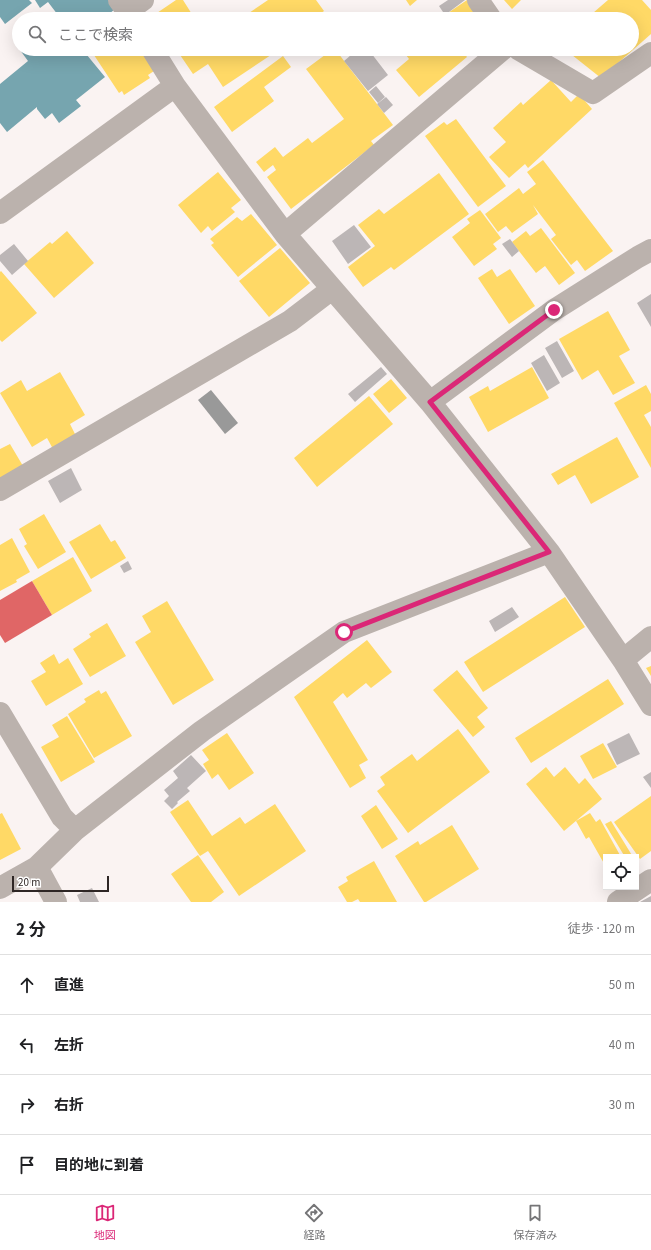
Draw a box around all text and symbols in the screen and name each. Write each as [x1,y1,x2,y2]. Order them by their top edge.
search box [12,12,639,56]
icon: search [26,23,48,45]
text: ここで検索 [58,25,133,46]
route end [545,301,563,319]
route start [335,623,353,641]
map controls [603,854,639,890]
button: locate [603,854,639,890]
scale bar [12,874,109,893]
text: 20 m [18,875,40,890]
text: 2 分 [16,918,45,942]
text: 徒歩 · 120 m [568,920,635,938]
icon: ahead [16,974,38,996]
text: 直進 [54,975,84,996]
text: 50 m [609,976,635,994]
icon: left [16,1034,38,1056]
text: 左折 [54,1035,84,1056]
text: 40 m [609,1036,635,1054]
icon: right [16,1094,38,1116]
text: 右折 [54,1095,84,1116]
text: 30 m [609,1096,635,1114]
icon: arrive [16,1154,38,1176]
text: 目的地に到着 [54,1155,144,1176]
tab: 地図 [94,1202,116,1243]
tab: 経路 [303,1202,325,1243]
tab: 保存済み [513,1202,557,1243]

